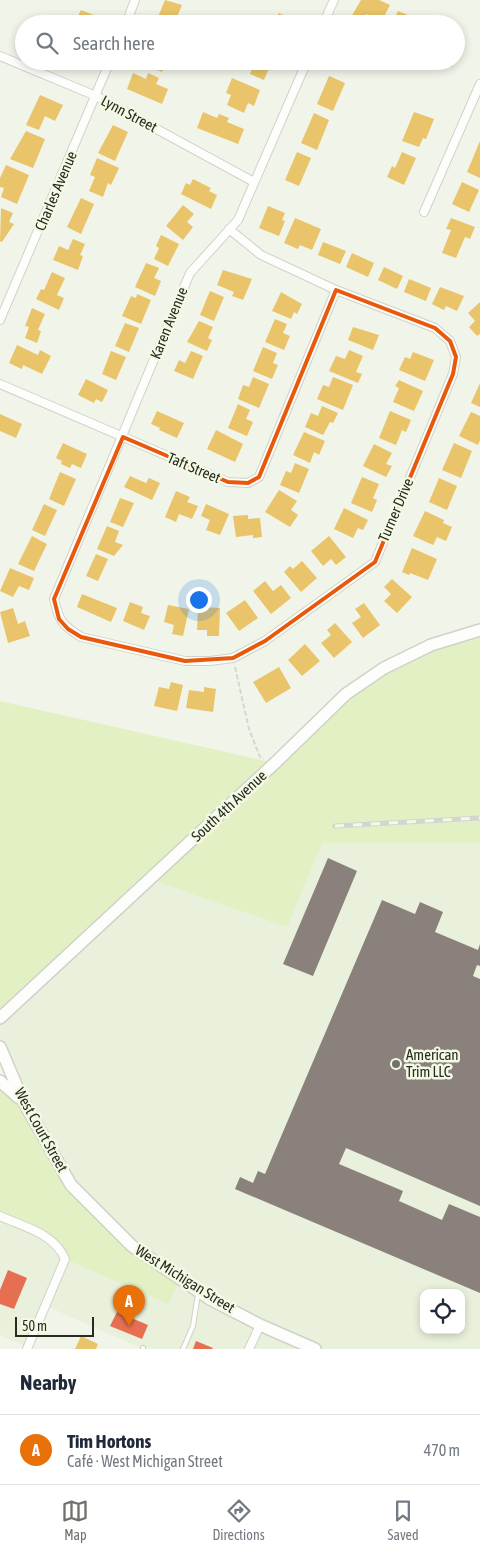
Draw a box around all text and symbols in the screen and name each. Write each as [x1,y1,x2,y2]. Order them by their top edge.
search box [15,15,465,70]
icon: search [33,29,61,57]
text: Search here [73,32,155,54]
street label: Lynn Street [98,92,160,135]
street label: Charles Avenue [31,148,80,233]
street label: Karen Avenue [146,284,191,361]
street label: Taft Street [165,449,223,486]
street label: Turner Drive [375,475,417,544]
your location [186,587,212,613]
street label: South 4th Avenue [188,766,270,845]
place label: American Trim LLC [406,1046,459,1080]
marker: American Trim LLC [390,1058,402,1070]
street label: West Court Street [11,1085,72,1175]
street label: West Michigan Street [132,1241,238,1316]
pin: A [113,1285,145,1326]
map controls [420,1289,465,1334]
button: locate [420,1289,465,1334]
scale bar [15,1314,94,1337]
text: 50 m [22,1318,47,1334]
text: Nearby [20,1370,76,1394]
text: Tim Hortons [67,1430,151,1452]
text: A [32,1441,40,1459]
text: 470 m [424,1441,460,1459]
text: Café · West Michigan Street [67,1452,223,1470]
tab: Map [61,1497,89,1543]
tab: Directions [212,1497,265,1543]
tab: Saved [388,1497,419,1543]

